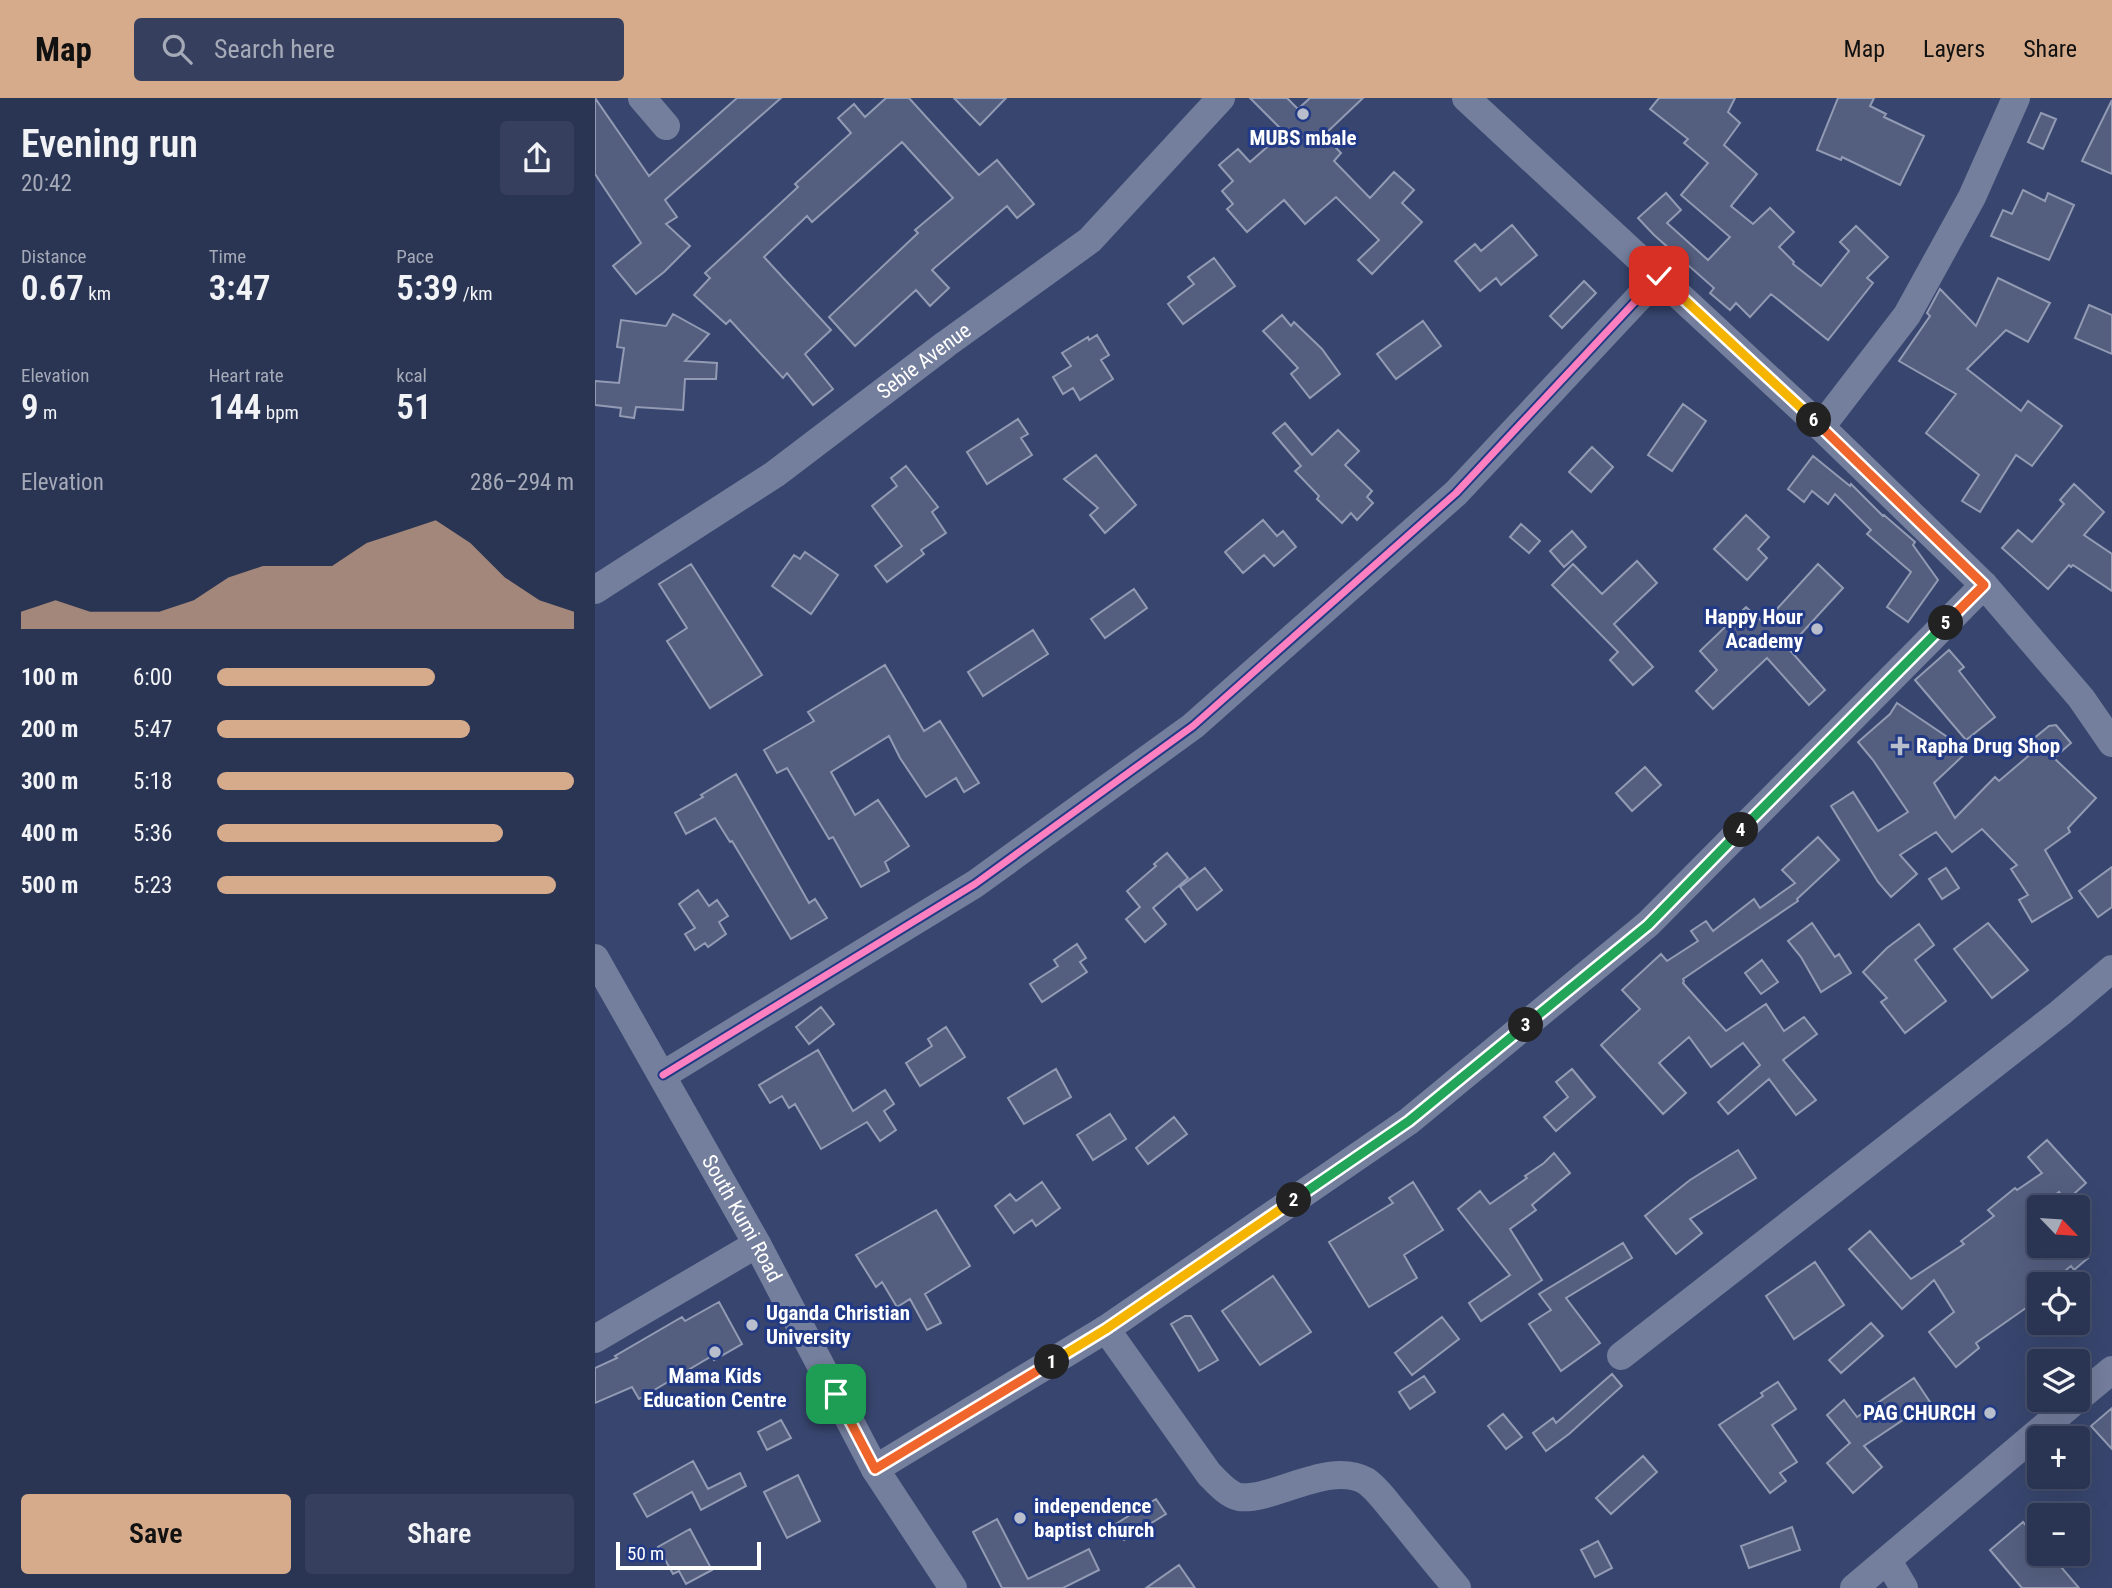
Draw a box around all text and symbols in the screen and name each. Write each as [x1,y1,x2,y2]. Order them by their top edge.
search box [134,18,624,81]
text: Map [35,30,92,69]
icon: search [158,30,196,68]
text: Search here [214,34,335,64]
text: Map [1844,35,1885,63]
text: Layers [1923,35,1985,63]
text: Share [2023,35,2077,63]
marker: MUBS mbale [1295,106,1311,122]
button: share [500,121,574,195]
text: Evening run [21,122,198,166]
place label: MUBS mbale [1249,126,1357,150]
text: 20:42 [21,170,72,197]
text: Distance [21,245,86,268]
text: Time [209,245,246,268]
text: Pace [396,245,434,268]
pin [1629,246,1689,306]
icon: check [1640,257,1678,295]
text: 0.67 [21,268,84,309]
text: 3:47 [209,268,271,309]
text: 5:39 [396,268,458,309]
text: km [84,282,111,305]
text: /km [458,282,493,305]
street label: Sebie Avenue [872,318,976,404]
text: Elevation [21,364,89,387]
text: Heart rate [209,364,284,387]
text: kcal [396,364,427,387]
text: 9 [21,387,39,428]
text: 144 [209,387,261,428]
text: 51 [396,387,432,428]
text: m [39,401,57,424]
text: bpm [261,401,299,424]
pin: 6 [1797,402,1831,438]
text: 6 [1809,408,1818,431]
text: Elevation [21,469,104,496]
text: 286–294 m [470,469,574,496]
place label: Happy Hour Academy [1705,605,1804,653]
pin: 5 [1929,606,1963,640]
text: 5 [1941,611,1950,634]
marker: Happy Hour Academy [1809,621,1825,637]
text: 100 m [21,664,78,691]
text: 6:00 [133,664,172,691]
text: 200 m [21,716,78,743]
text: 5:47 [133,716,172,743]
place label: Rapha Drug Shop [1916,734,2060,758]
marker: Rapha Drug Shop [1890,736,1910,756]
text: 300 m [21,768,78,795]
text: 5:18 [133,768,172,795]
pin: 4 [1723,812,1759,848]
text: 4 [1736,818,1745,841]
text: 400 m [21,820,78,847]
text: 5:36 [133,820,172,847]
text: 500 m [21,872,78,899]
text: 5:23 [133,872,172,899]
pin: 3 [1509,1007,1543,1042]
text: 3 [1521,1013,1530,1036]
street label: South Kumi Road [697,1151,787,1286]
pin: 2 [1277,1182,1311,1218]
text: 2 [1289,1188,1298,1211]
north arrow [2027,1195,2089,1258]
map controls [2027,1195,2090,1566]
button: locate [2027,1272,2090,1335]
place label: Uganda Christian University [766,1301,910,1349]
marker: Uganda Christian University [744,1317,760,1333]
marker: Mama Kids Education Centre [707,1344,723,1360]
pin: 1 [1035,1344,1070,1380]
button: layers [2027,1349,2090,1412]
text: 1 [1047,1350,1056,1373]
place label: Mama Kids Education Centre [643,1364,787,1412]
pin [806,1364,866,1424]
icon: arrive [817,1375,855,1413]
place label: PAG CHURCH [1863,1401,1976,1425]
marker: PAG CHURCH [1982,1405,1998,1421]
button: + [2027,1426,2090,1489]
button: Save [21,1494,291,1574]
button: Share [305,1494,574,1574]
place label: independence baptist church [1034,1494,1154,1542]
button: − [2027,1503,2090,1566]
marker: independence baptist church [1012,1510,1028,1526]
scale bar [616,1539,761,1571]
text: 50 m [627,1542,664,1565]

